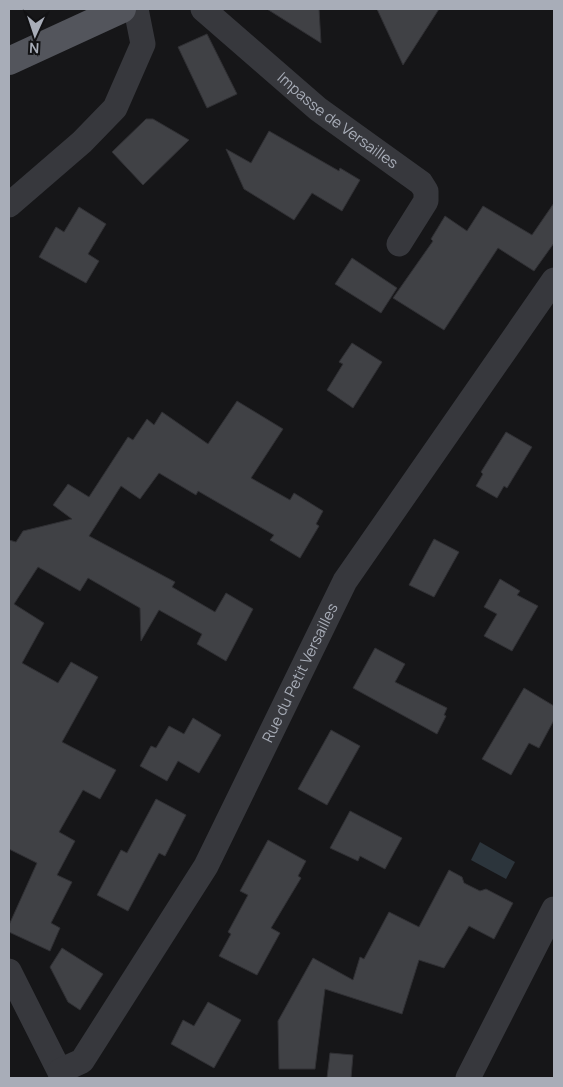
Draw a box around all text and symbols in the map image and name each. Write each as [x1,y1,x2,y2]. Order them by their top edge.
north arrow [10,10,60,60]
text: N [29,39,40,58]
street label: Impasse de Versailles [273,67,403,173]
street label: Rue du Petit Versailles [257,599,343,746]

